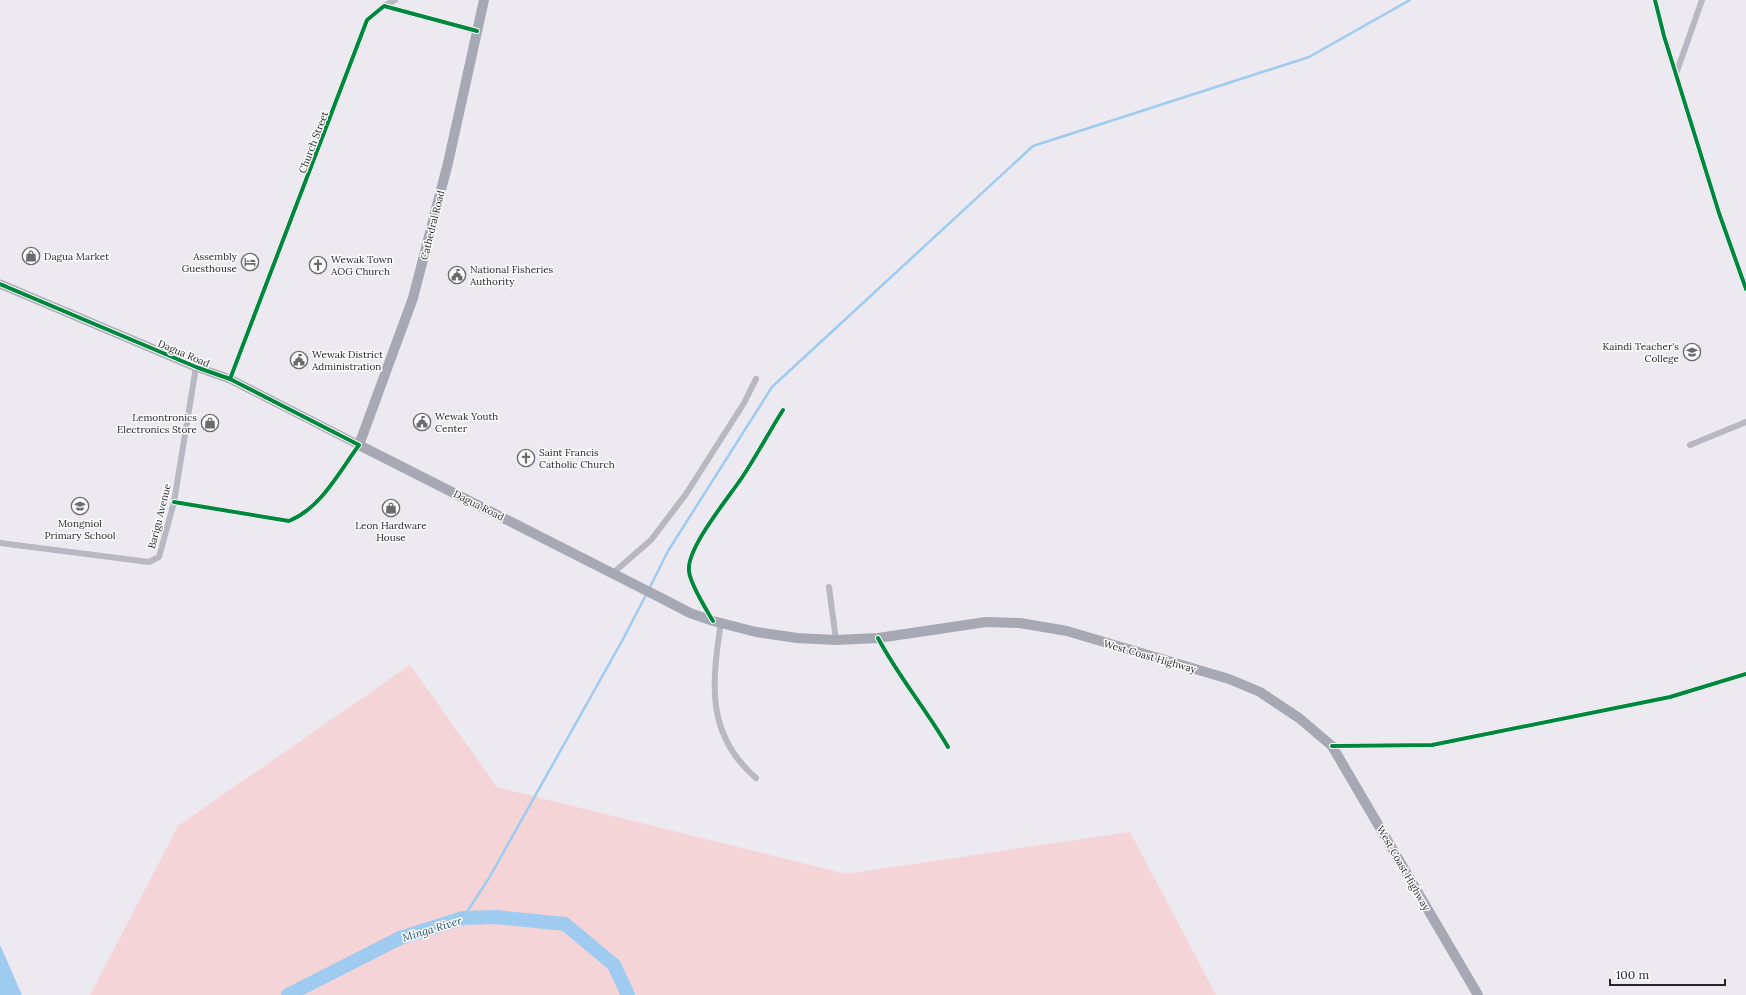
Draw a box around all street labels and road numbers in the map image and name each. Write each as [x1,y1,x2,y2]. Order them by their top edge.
street label: Church Street [296,109,331,175]
street label: Cathedral Road [418,189,447,261]
street label: Dagua Road [156,337,212,370]
street label: Barigu Avenue [145,482,174,550]
street label: Dagua Road [451,487,506,524]
street label: West Coast Highway [1102,637,1198,676]
street label: West Coast Highway [1374,824,1433,914]

